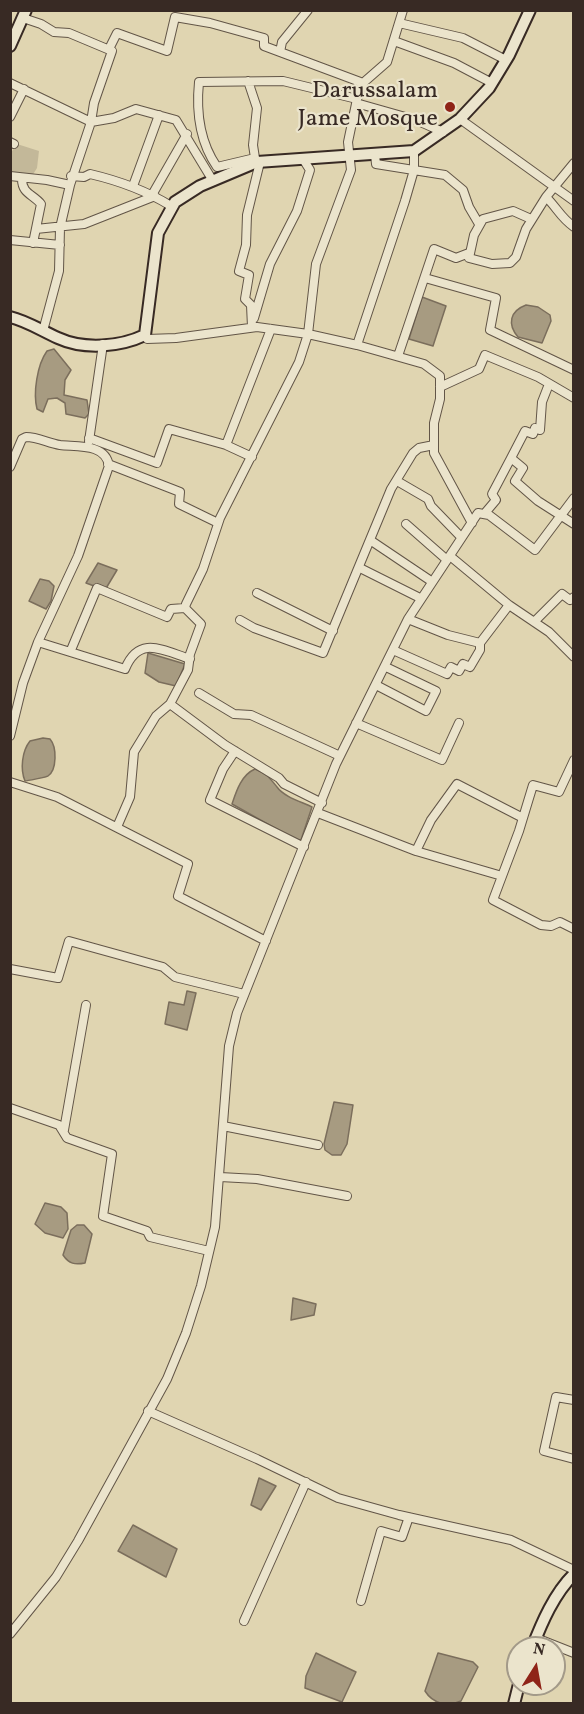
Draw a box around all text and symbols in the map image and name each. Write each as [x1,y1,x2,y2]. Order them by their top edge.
place label: Darussalam Jame Mosque [298,79,438,135]
marker: Darussalam Jame Mosque [443,100,457,114]
north arrow [506,1636,566,1696]
text: N [531,1638,547,1662]

